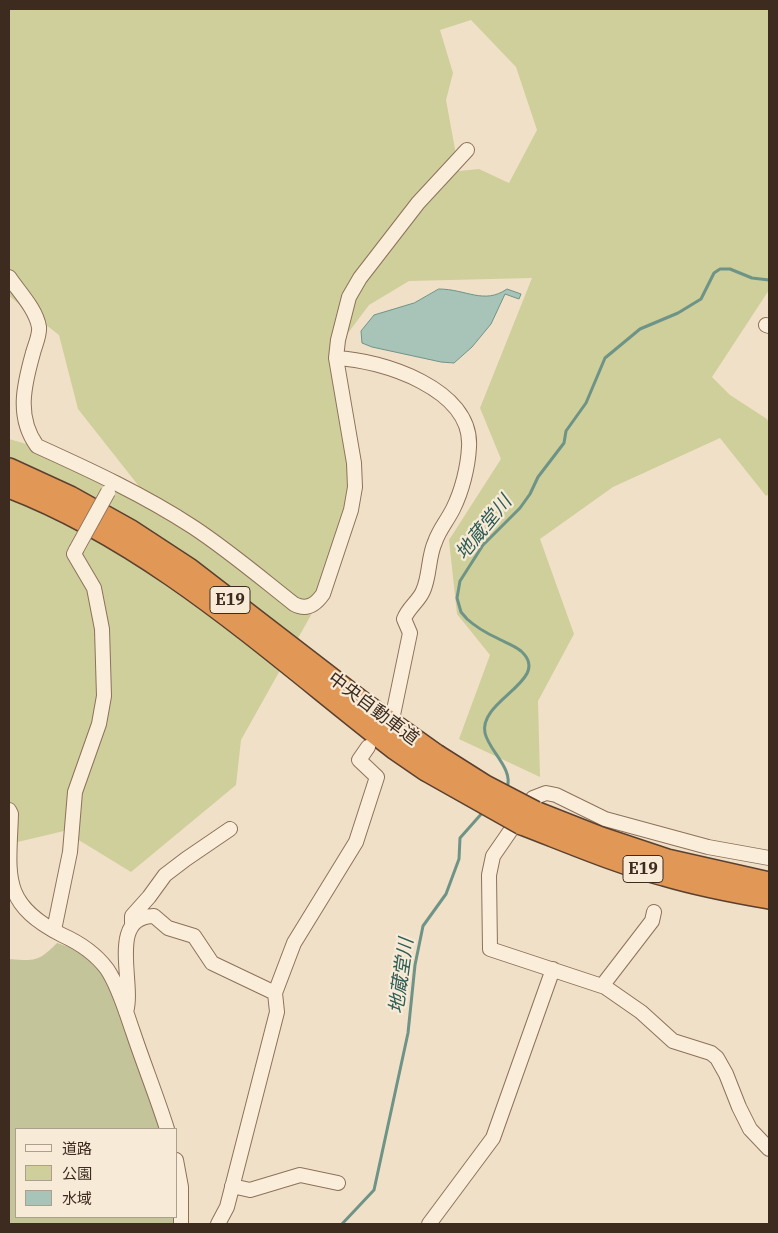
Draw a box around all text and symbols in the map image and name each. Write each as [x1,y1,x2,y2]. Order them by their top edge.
water label: 地蔵堂川 [451,491,517,565]
road number: E19 [210,586,250,614]
street label: 中央自動車道 [323,668,423,750]
road number: E19 [623,856,663,882]
water label: 地蔵堂川 [385,937,419,1015]
legend [15,1128,178,1218]
text: 道路 [62,1139,92,1158]
text: 公園 [62,1164,92,1183]
text: 水域 [62,1189,92,1208]

